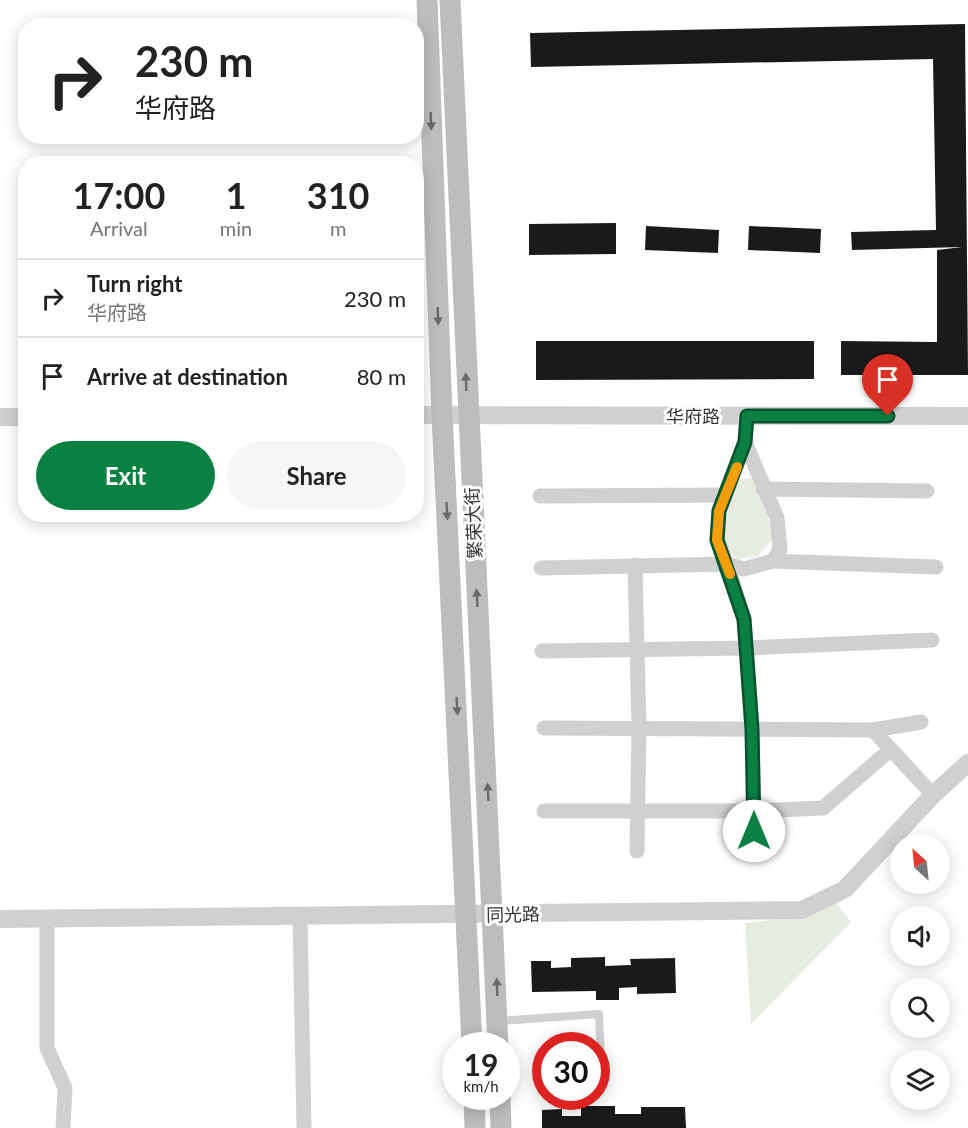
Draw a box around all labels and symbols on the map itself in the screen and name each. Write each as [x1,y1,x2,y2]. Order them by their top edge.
one-way arrow [427,112,436,131]
one-way arrow [434,307,443,326]
pin [862,354,913,416]
one-way arrow [461,372,471,391]
street label: 华府路 [666,405,720,427]
street label: 繁荣大街 [460,486,486,560]
one-way arrow [442,502,451,521]
one-way arrow [473,588,482,607]
one-way arrow [452,696,461,715]
one-way arrow [483,783,492,802]
position arrow [722,799,786,863]
north arrow [890,834,950,894]
street label: 同光路 [486,903,540,925]
one-way arrow [492,978,501,997]
speed limit sign: 30 [532,1032,610,1110]

